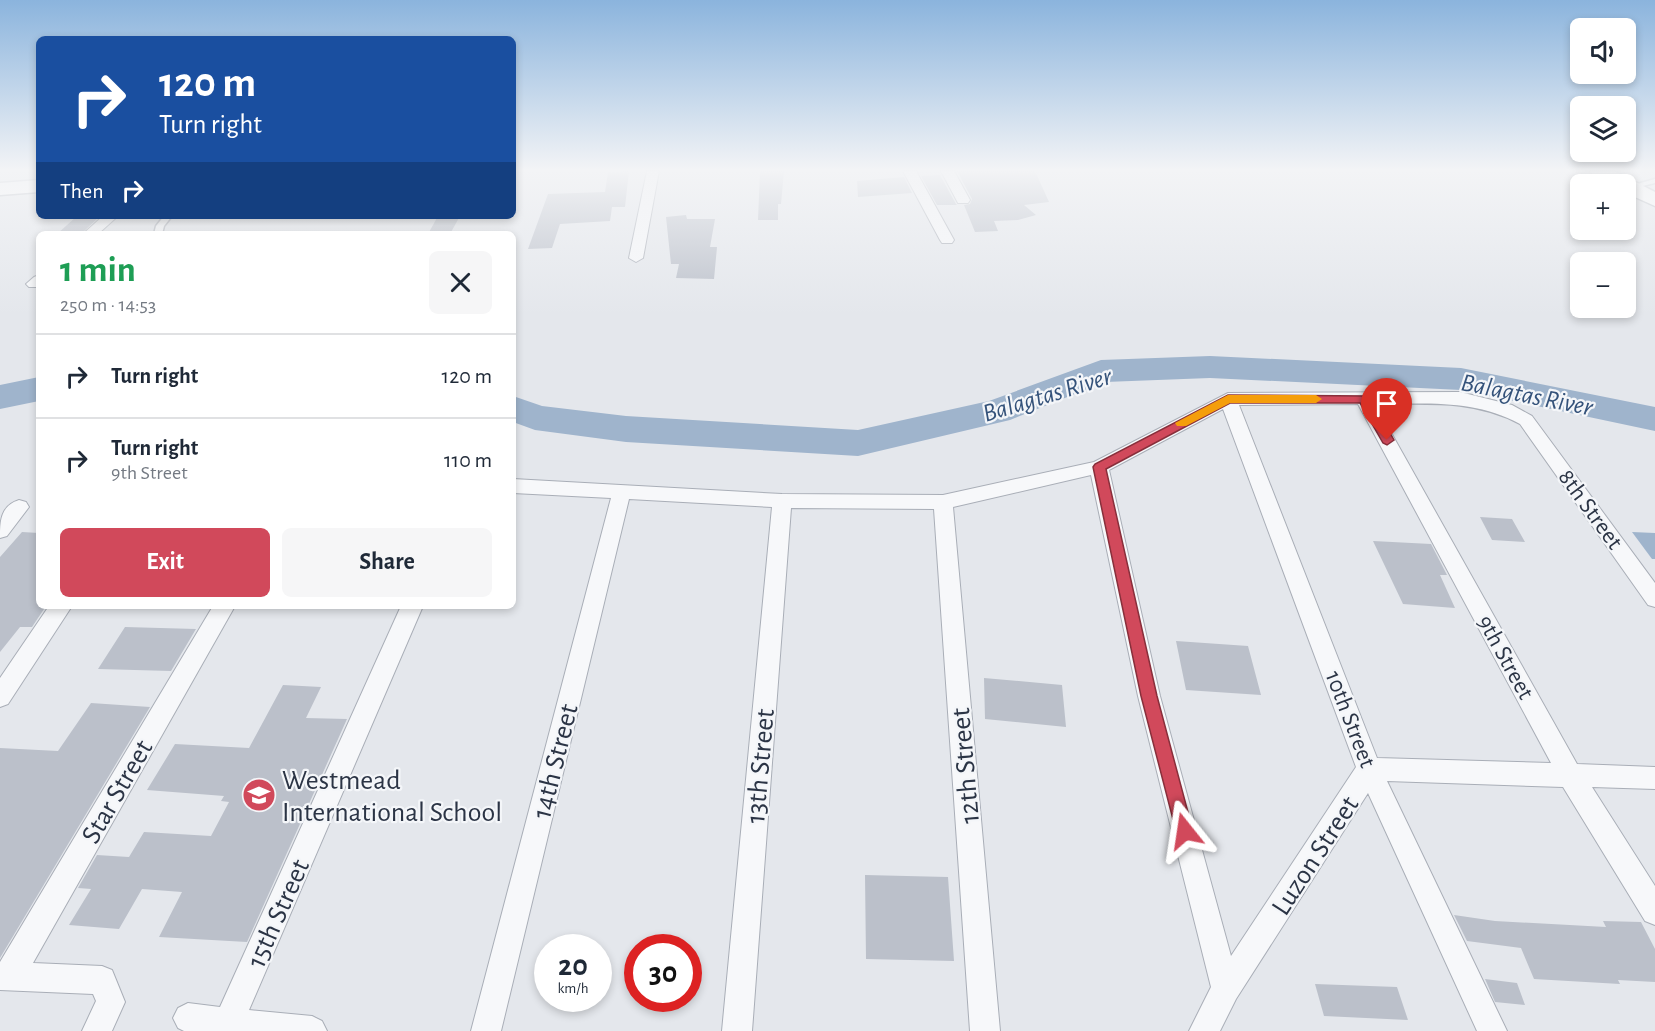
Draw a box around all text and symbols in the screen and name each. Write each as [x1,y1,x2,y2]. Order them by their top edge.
map controls [1570,18,1636,318]
button: sound [1570,18,1636,84]
icon: right [60,60,138,138]
text: 120 m [159,62,256,104]
button: layers [1570,96,1636,162]
text: Turn right [159,111,262,138]
icon: right [116,174,149,207]
button: + [1570,174,1636,240]
text: Then [60,180,104,202]
button: close [429,251,492,314]
text: 1 min [60,252,136,288]
button: − [1570,252,1636,318]
text: 250 m · 14:53 [60,295,156,315]
icon: right [60,360,93,393]
water label: Balagtas River [980,363,1116,427]
text: Turn right [111,365,198,387]
text: 120 m [442,365,492,387]
water label: Balagtas River [1459,369,1596,421]
pin [1361,378,1412,440]
icon: arrive [1370,387,1403,420]
text: Turn right [111,437,198,459]
icon: right [60,444,93,477]
text: 110 m [444,449,492,471]
text: 9th Street [111,463,188,483]
street label: 8th Street [1553,465,1627,554]
button: Exit [60,528,270,597]
button: Share [282,528,492,597]
street label: 9th Street [1472,611,1538,704]
street label: 10th Street [1321,668,1380,771]
street label: 14th Street [528,701,584,822]
street label: 12th Street [947,707,985,825]
street label: 13th Street [742,708,780,825]
street label: Star Street [77,735,158,849]
place label: Westmead International School [282,767,502,827]
school or university icon: Westmead International School [241,777,277,813]
street label: Luzon Street [1267,792,1364,921]
position arrow [1153,799,1217,863]
street label: 15th Street [243,855,315,972]
speed limit sign: 30 [624,934,702,1012]
text: 20 [558,951,588,981]
text: km/h [558,981,588,996]

